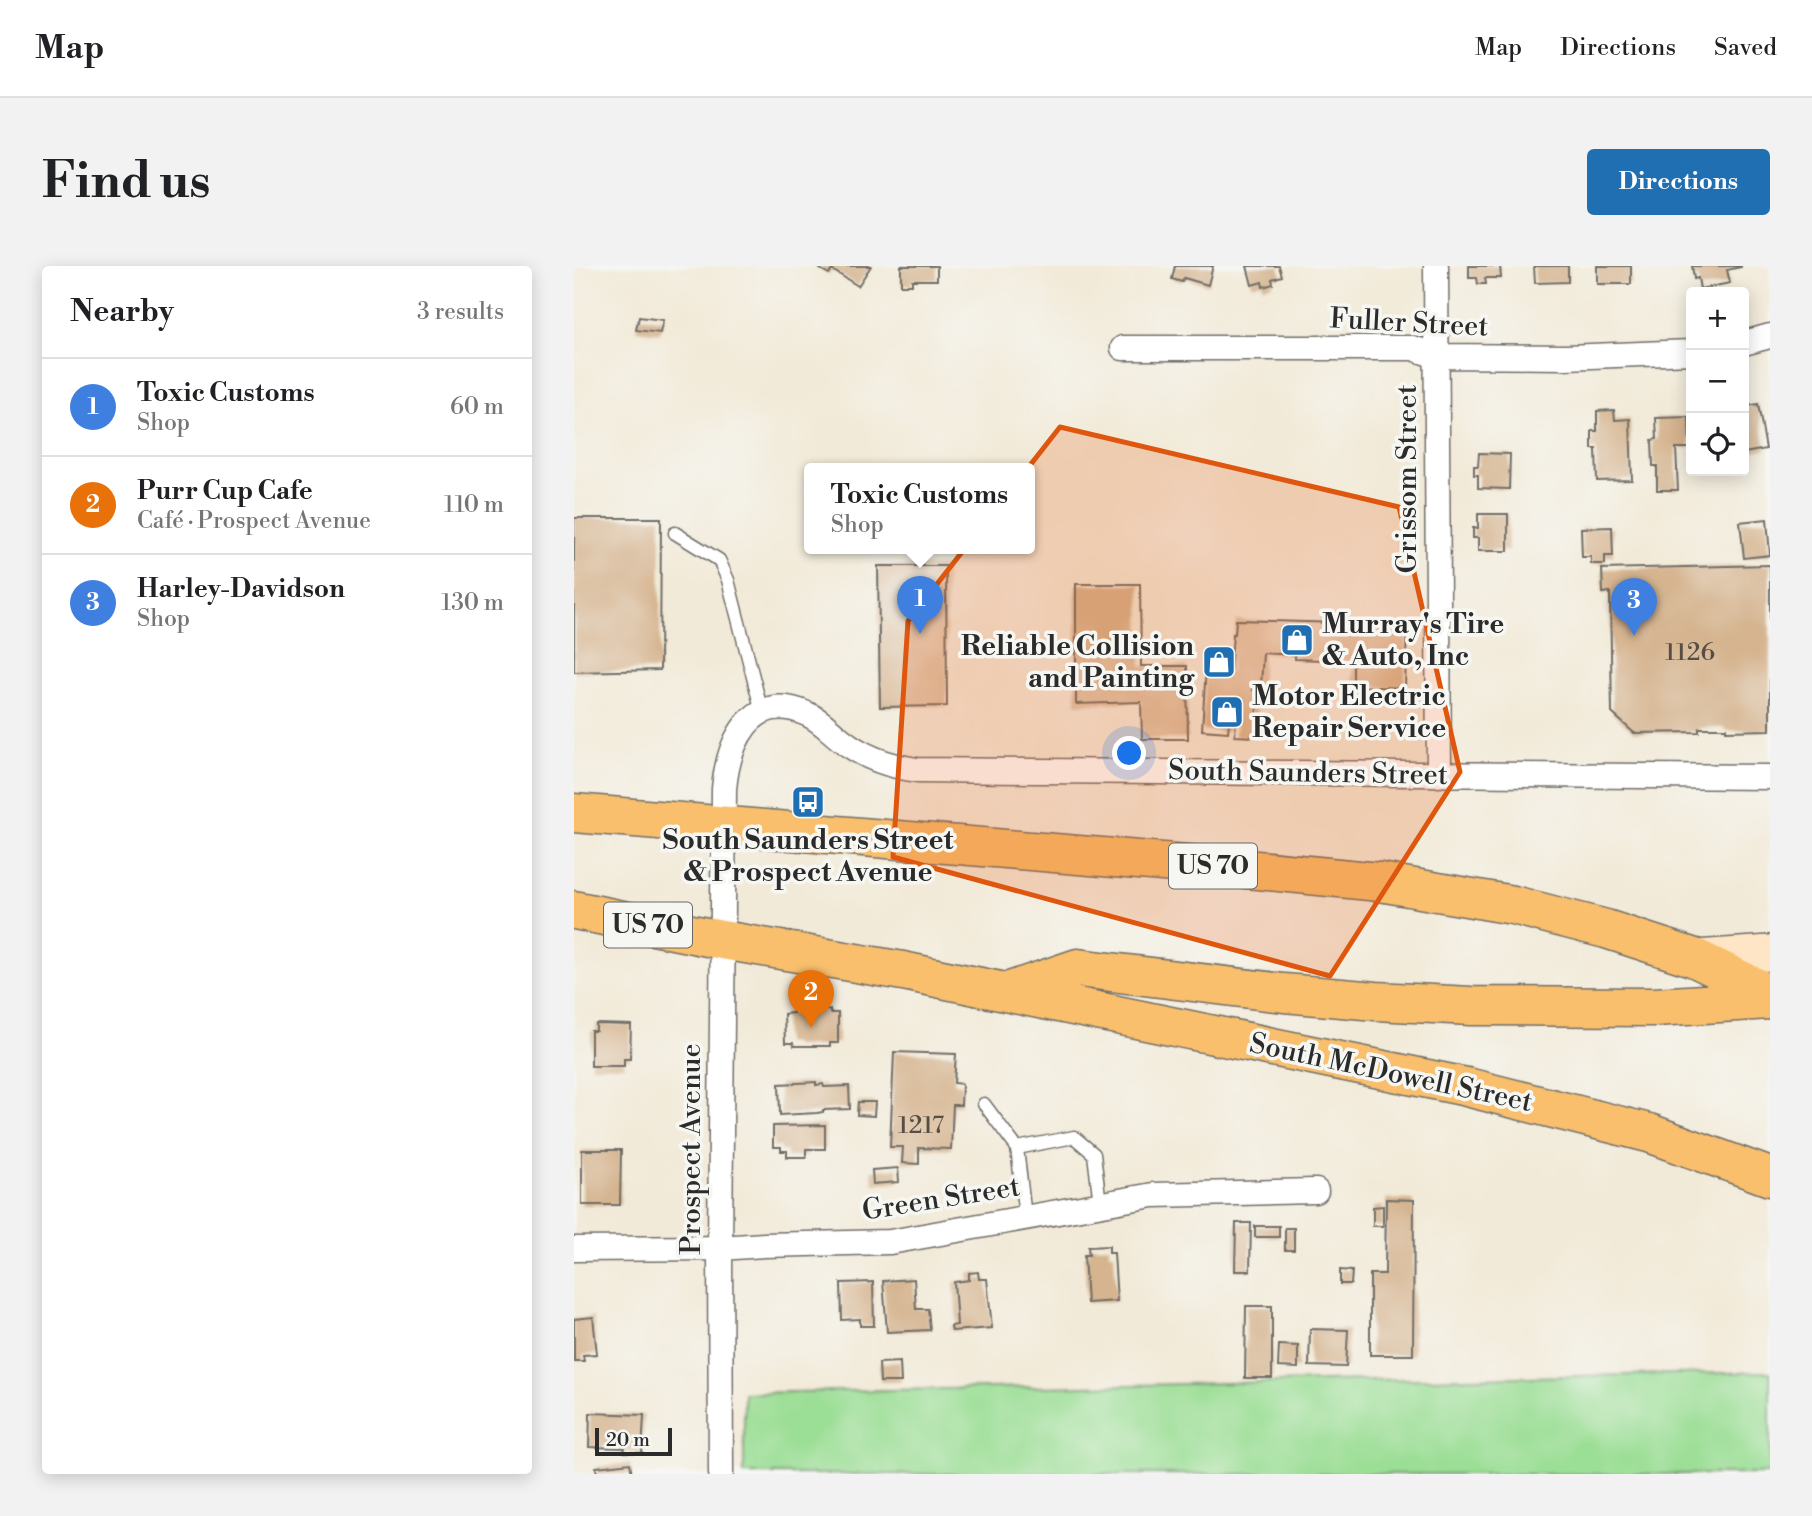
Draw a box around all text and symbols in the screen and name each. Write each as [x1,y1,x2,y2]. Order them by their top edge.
text: Map [35,28,104,69]
text: Map [1475,33,1522,63]
text: Directions [1560,33,1676,63]
text: Saved [1714,33,1777,63]
button: Directions [1587,149,1770,215]
text: Find us [42,152,211,213]
map controls [1686,287,1749,476]
button: + [1686,287,1749,350]
text: Nearby [70,293,174,331]
text: 3 results [417,298,504,326]
street label: Fuller Street [1329,301,1489,345]
button: − [1686,350,1749,413]
text: Toxic Customs [137,377,315,409]
street label: Grissom Street [1390,384,1425,574]
text: 1 [87,393,99,421]
text: 60 m [450,393,504,421]
text: Shop [137,409,190,437]
button: locate [1686,413,1749,476]
popup [804,463,1035,554]
text: Purr Cup Cafe [137,475,313,507]
text: Toxic Customs [831,479,1008,511]
text: 2 [86,491,100,519]
text: 110 m [444,491,504,519]
text: Café · Prospect Avenue [137,507,371,535]
text: Shop [831,511,884,539]
text: Harley-Davidson [137,573,345,605]
pin: 1 [897,576,943,634]
pin: 3 [1611,578,1657,636]
text: 3 [86,589,100,617]
text: 130 m [441,589,504,617]
text: Shop [137,605,190,633]
place label: Murray's Tire & Auto, Inc [1322,607,1504,674]
shop icon: Murray's Tire & Auto, Inc [1278,621,1316,659]
place label: Reliable Collision and Painting [961,629,1195,696]
house number: 1126 [1665,638,1715,668]
shop icon: Reliable Collision and Painting [1200,643,1238,681]
place label: Motor Electric Repair Service [1252,679,1446,746]
shop icon: Motor Electric Repair Service [1208,693,1246,731]
your location [1112,736,1146,770]
street label: South Saunders Street [1168,753,1448,793]
bus stop icon: South Saunders Street & Prospect Avenue [789,783,827,821]
place label: South Saunders Street & Prospect Avenue [662,823,955,890]
road number: US 70 [1169,844,1257,888]
road number: US 70 [604,902,692,947]
pin: 2 [788,970,834,1028]
street label: South McDowell Street [1246,1026,1536,1120]
street label: Prospect Avenue [674,1043,709,1255]
house number: 1217 [898,1111,944,1141]
street label: Green Street [860,1169,1022,1229]
scale bar [595,1425,672,1457]
text: 20 m [606,1428,650,1452]

